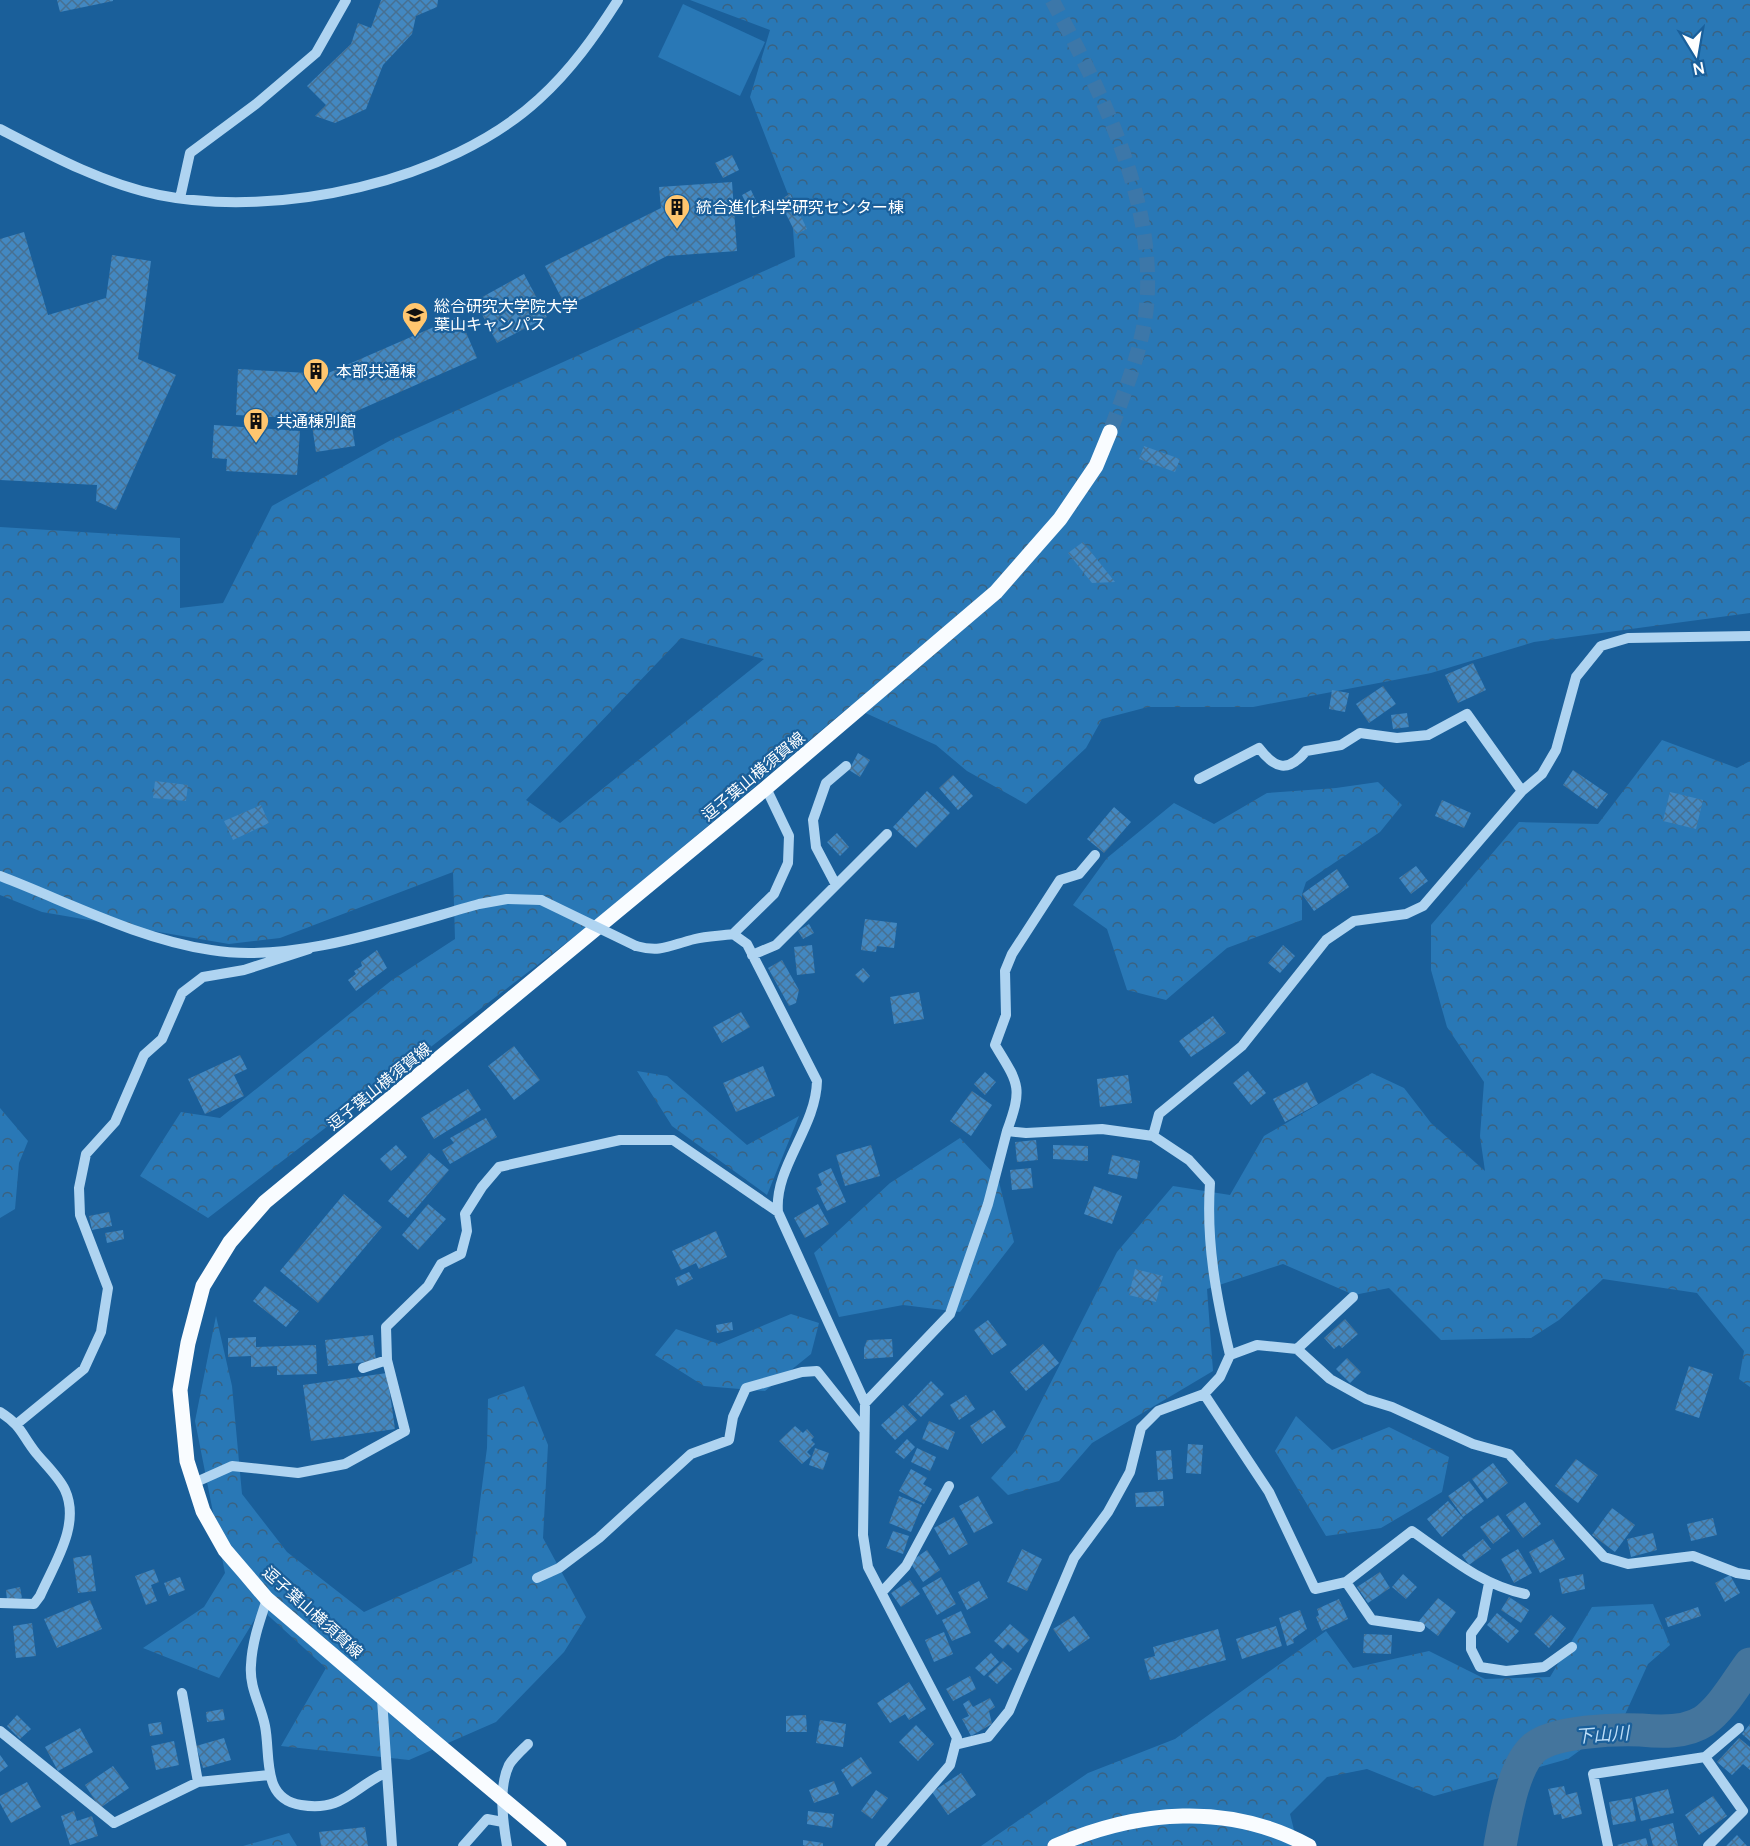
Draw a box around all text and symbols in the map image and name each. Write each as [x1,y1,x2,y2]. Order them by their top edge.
north arrow [1666,24,1726,84]
text: N [1691,57,1707,81]
building icon: 統合進化科学研究センター棟 [662,192,692,230]
place label: 統合進化科学研究センター棟 [696,196,904,218]
place label: 総合研究大学院大学 葉山キャンパス [434,295,578,335]
school or university icon: 総合研究大学院大学 葉山キャンパス [400,300,430,338]
building icon: 本部共通棟 [301,356,331,394]
place label: 本部共通棟 [336,360,416,382]
building icon: 共通棟別館 [241,406,271,444]
place label: 共通棟別館 [276,410,356,432]
street label: 逗子葉山横須賀線 [697,726,809,826]
street label: 逗子葉山横須賀線 [322,1037,436,1135]
street label: 逗子葉山横須賀線 [258,1561,368,1663]
water label: 下山川 [1574,1720,1632,1748]

